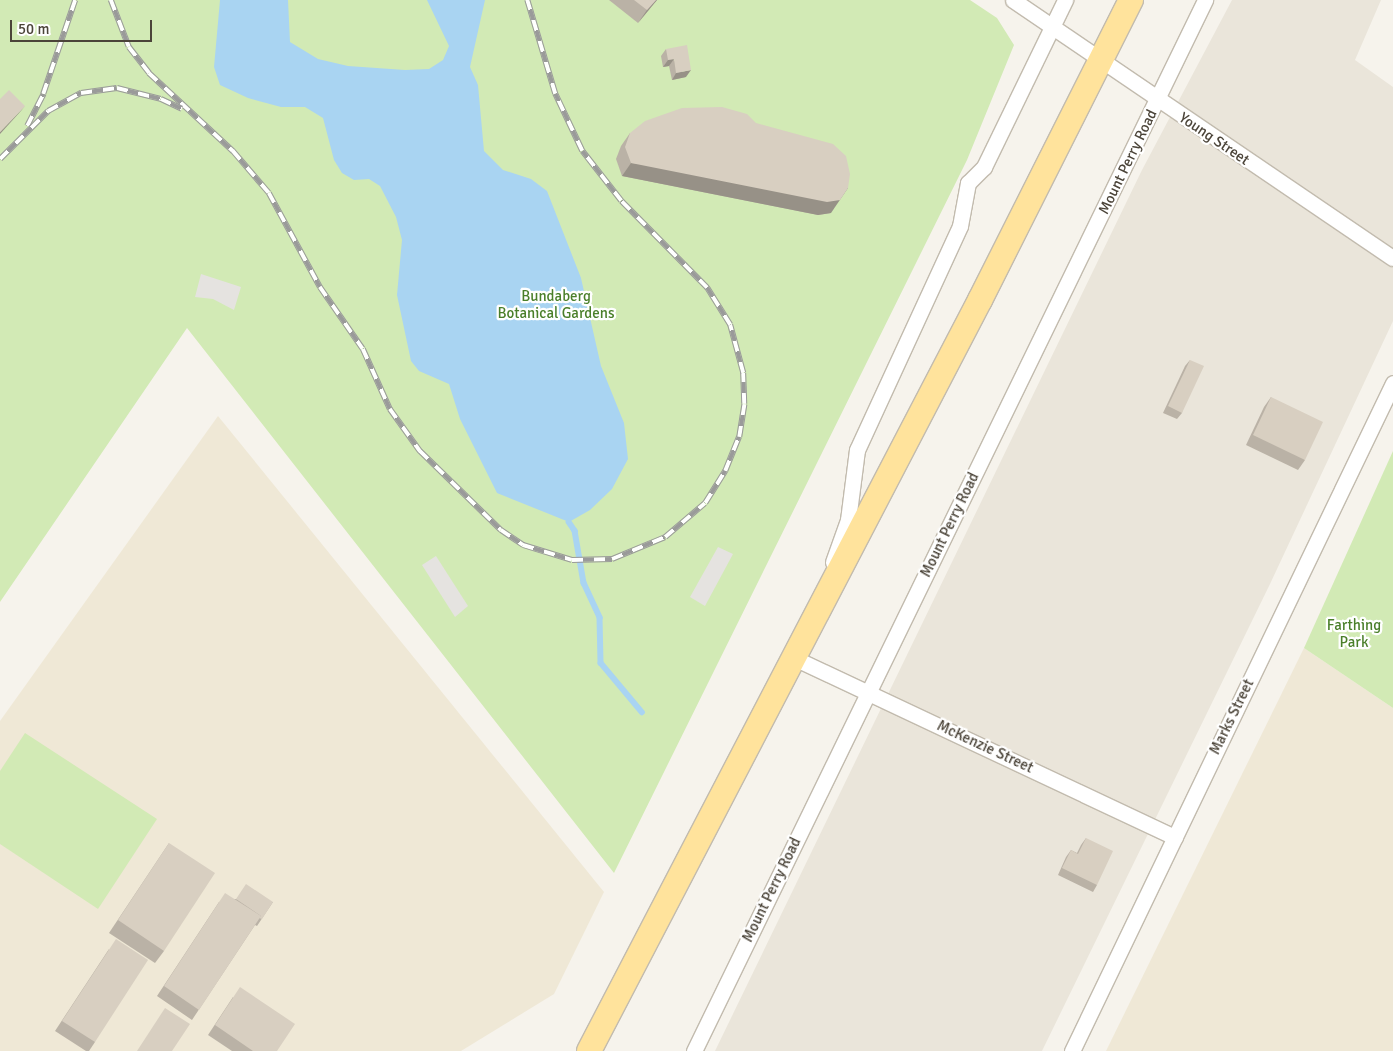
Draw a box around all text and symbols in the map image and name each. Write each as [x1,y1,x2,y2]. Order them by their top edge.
scale bar [12,10,155,42]
text: 50 m [18,20,49,38]
street label: Mount Perry Road [1095,107,1161,217]
street label: Young Street [1175,109,1253,169]
park label: Bundaberg Botanical Gardens [497,287,615,322]
street label: Mount Perry Road [917,470,983,580]
park label: Farthing Park [1327,616,1381,651]
street label: Marks Street [1206,676,1258,758]
street label: McKenzie Street [934,717,1036,777]
street label: Mount Perry Road [739,835,805,945]

